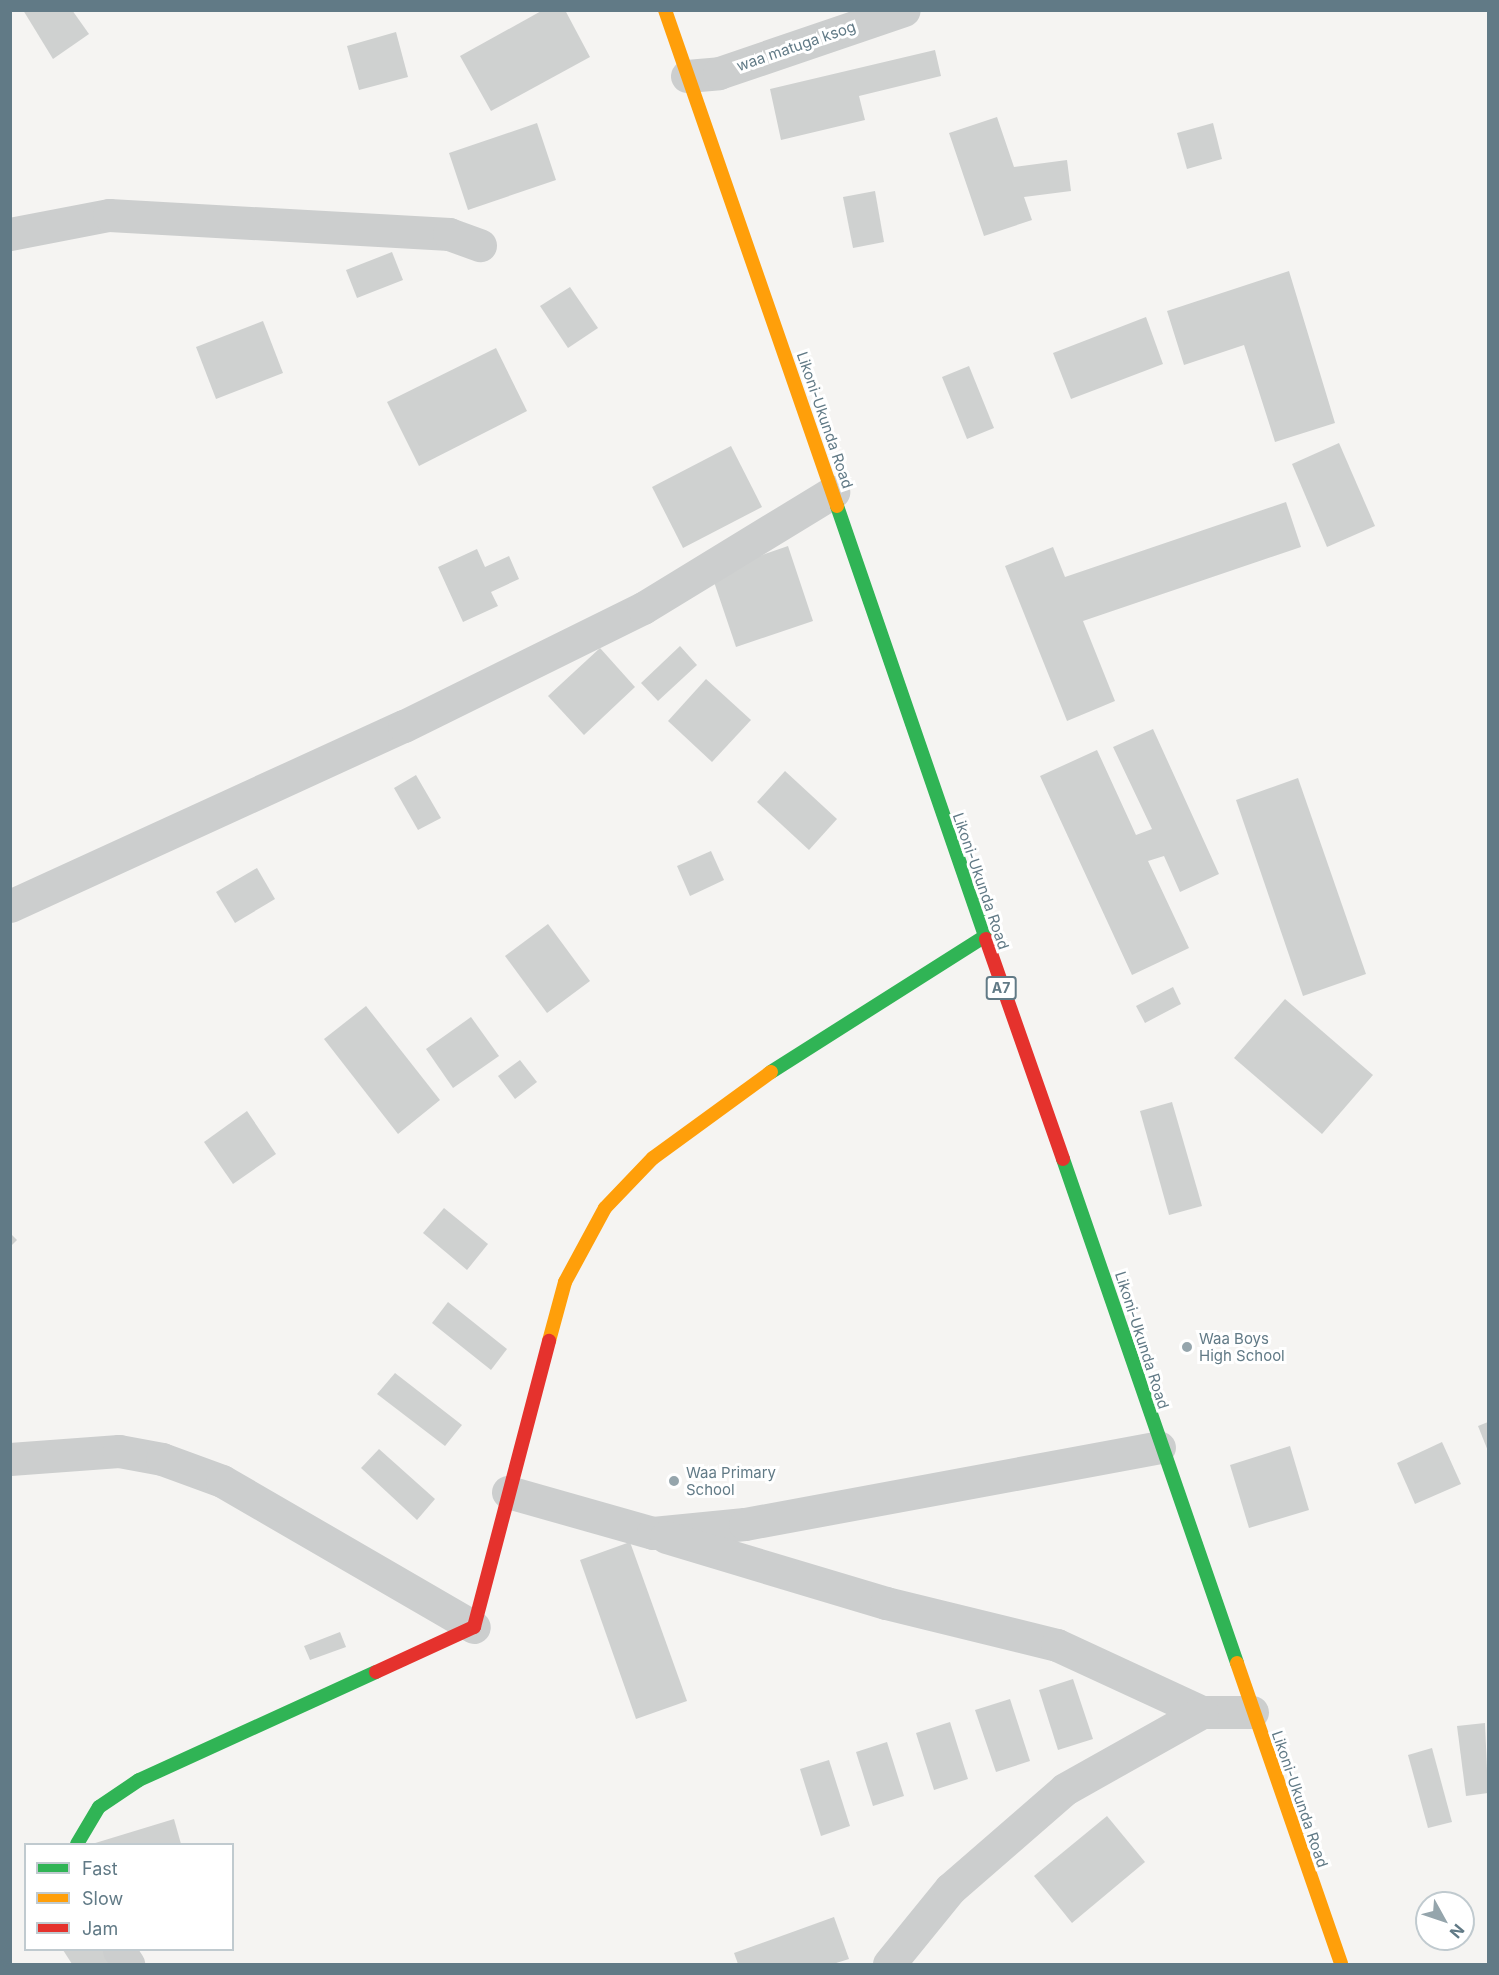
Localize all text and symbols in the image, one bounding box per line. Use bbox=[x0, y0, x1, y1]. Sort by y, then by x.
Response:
street label: waa matuga ksog bbox=[734, 17, 858, 75]
street label: Likoni-Ukunda Road bbox=[793, 349, 857, 491]
street label: Likoni-Ukunda Road bbox=[949, 810, 1013, 952]
road number: A7 bbox=[984, 977, 1018, 999]
street label: Likoni-Ukunda Road bbox=[1111, 1269, 1173, 1411]
place label: Waa Boys High School bbox=[1199, 1329, 1285, 1364]
marker: Waa Boys High School bbox=[1180, 1340, 1194, 1354]
place label: Waa Primary School bbox=[686, 1463, 776, 1498]
marker: Waa Primary School bbox=[667, 1474, 681, 1488]
street label: Likoni-Ukunda Road bbox=[1268, 1728, 1332, 1870]
legend bbox=[24, 1843, 234, 1951]
text: Fast bbox=[82, 1858, 118, 1879]
text: Slow bbox=[82, 1888, 123, 1909]
north arrow bbox=[1415, 1891, 1475, 1951]
text: Jam bbox=[82, 1918, 118, 1939]
text: N bbox=[1446, 1920, 1469, 1942]

